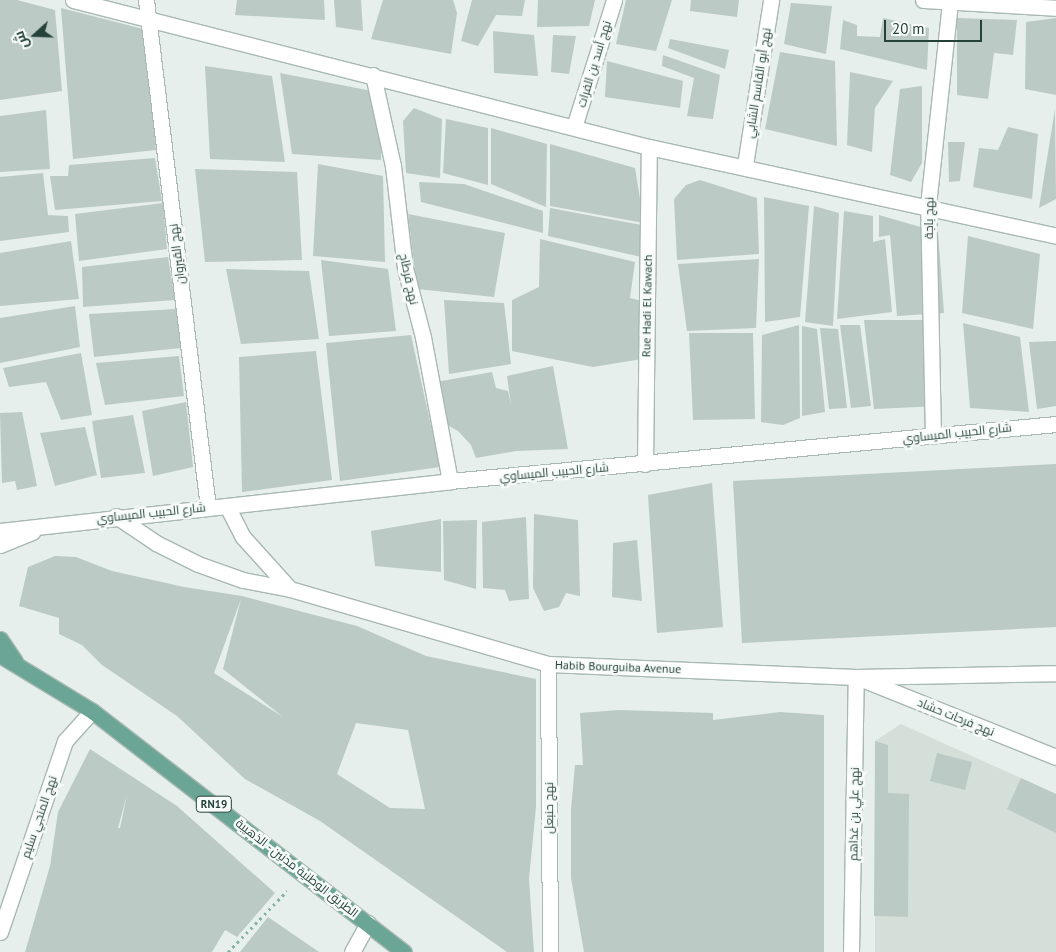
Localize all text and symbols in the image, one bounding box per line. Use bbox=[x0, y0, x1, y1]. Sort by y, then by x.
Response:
north arrow bbox=[10, 10, 60, 60]
scale bar bbox=[886, 10, 984, 42]
street label: نهج أسد بن الفرات bbox=[574, 19, 614, 109]
text: 20 m bbox=[892, 19, 925, 38]
street label: نهج أبو القاسم الشابي bbox=[742, 27, 774, 139]
text: ش bbox=[9, 29, 32, 52]
street label: نهج باجة bbox=[921, 197, 937, 239]
street label: نهج القيروان bbox=[166, 223, 188, 285]
street label: نهج قرطاج bbox=[397, 252, 421, 306]
street label: Rue Hadi El Kawach bbox=[639, 255, 655, 357]
street label: شارع الحبيب الميساوي bbox=[902, 420, 1012, 446]
street label: شارع الحبيب الميساوي bbox=[499, 460, 609, 484]
street label: شارع الحبيب الميساوي bbox=[96, 500, 206, 526]
street label: Habib Bourguiba Avenue bbox=[554, 658, 682, 676]
street label: نهج فرحات حشاد bbox=[915, 695, 997, 739]
street label: نهج علي بن غذاهم bbox=[846, 767, 862, 861]
street label: نهج المنجي سليم bbox=[18, 774, 60, 860]
street label: نهج حنبعل bbox=[542, 782, 556, 834]
road number: RN19 bbox=[195, 796, 233, 812]
street label: الطريق الوطنية مدنين - الذهيبة bbox=[232, 815, 362, 921]

